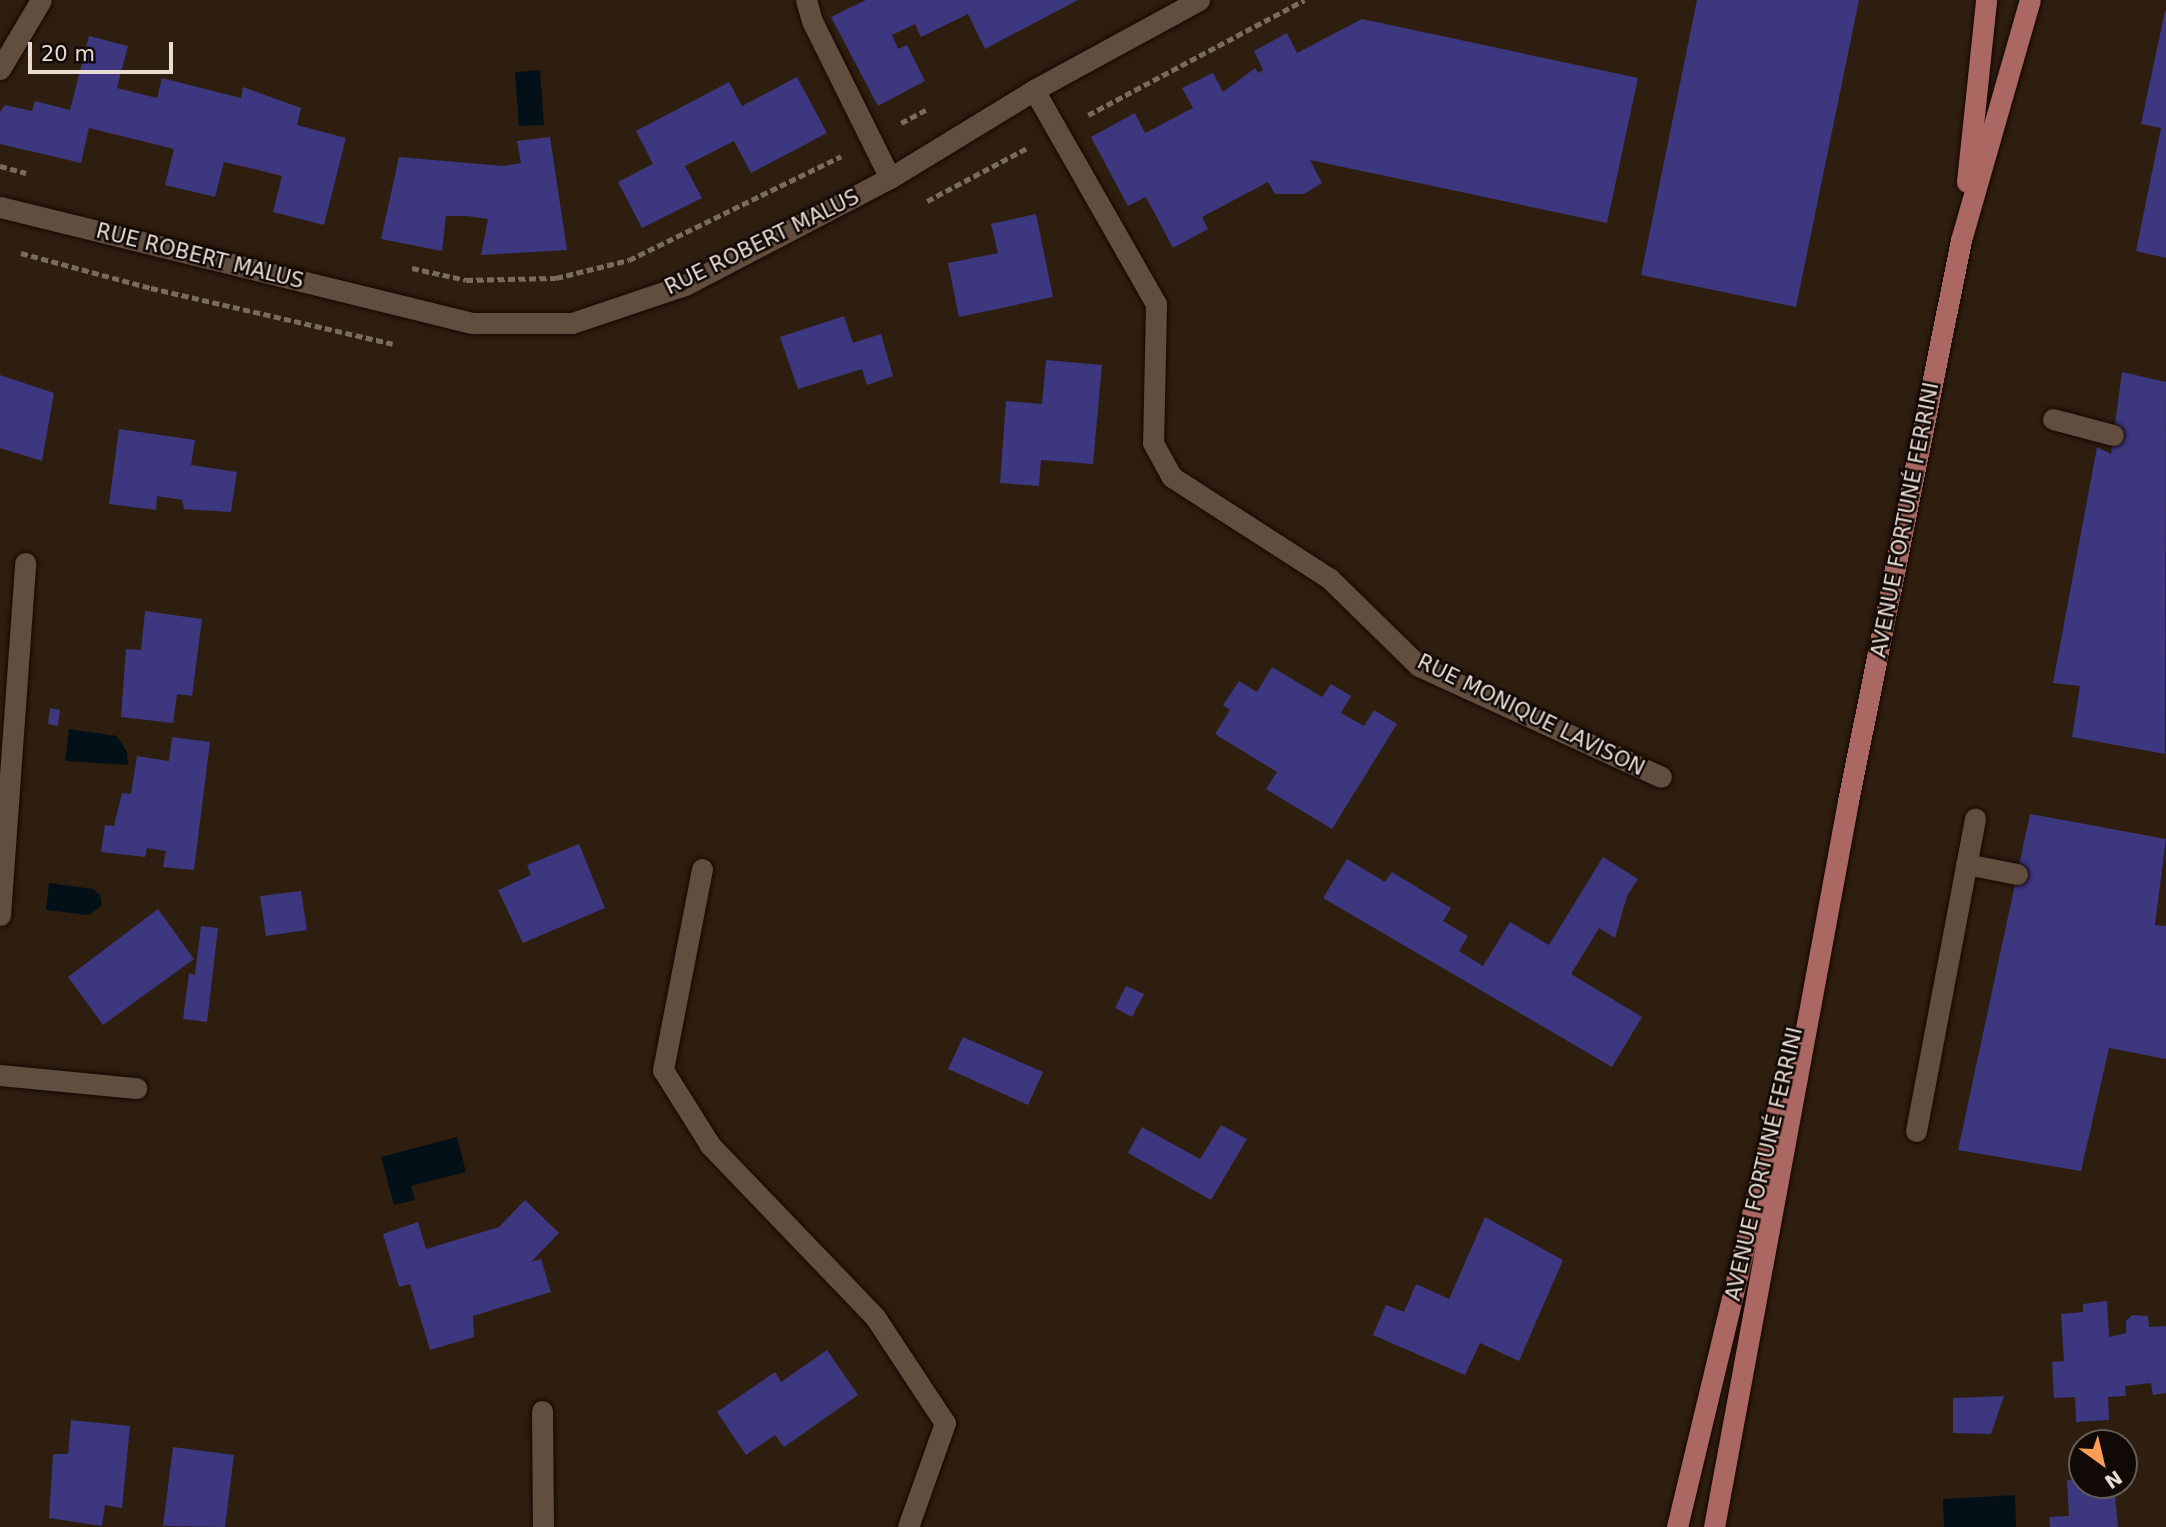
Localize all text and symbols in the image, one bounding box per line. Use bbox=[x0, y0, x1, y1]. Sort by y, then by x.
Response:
scale bar bbox=[32, 28, 177, 72]
text: 20 m bbox=[41, 42, 95, 66]
street label: RUE ROBERT MALUS bbox=[661, 184, 863, 300]
street label: RUE ROBERT MALUS bbox=[94, 218, 306, 294]
street label: AVENUE FORTUNÉ FERRINI bbox=[1866, 380, 1944, 660]
street label: RUE MONIQUE LAVISON bbox=[1413, 649, 1649, 781]
street label: AVENUE FORTUNÉ FERRINI bbox=[1720, 1025, 1808, 1303]
north arrow bbox=[2068, 1429, 2138, 1499]
text: N bbox=[2101, 1466, 2126, 1493]

